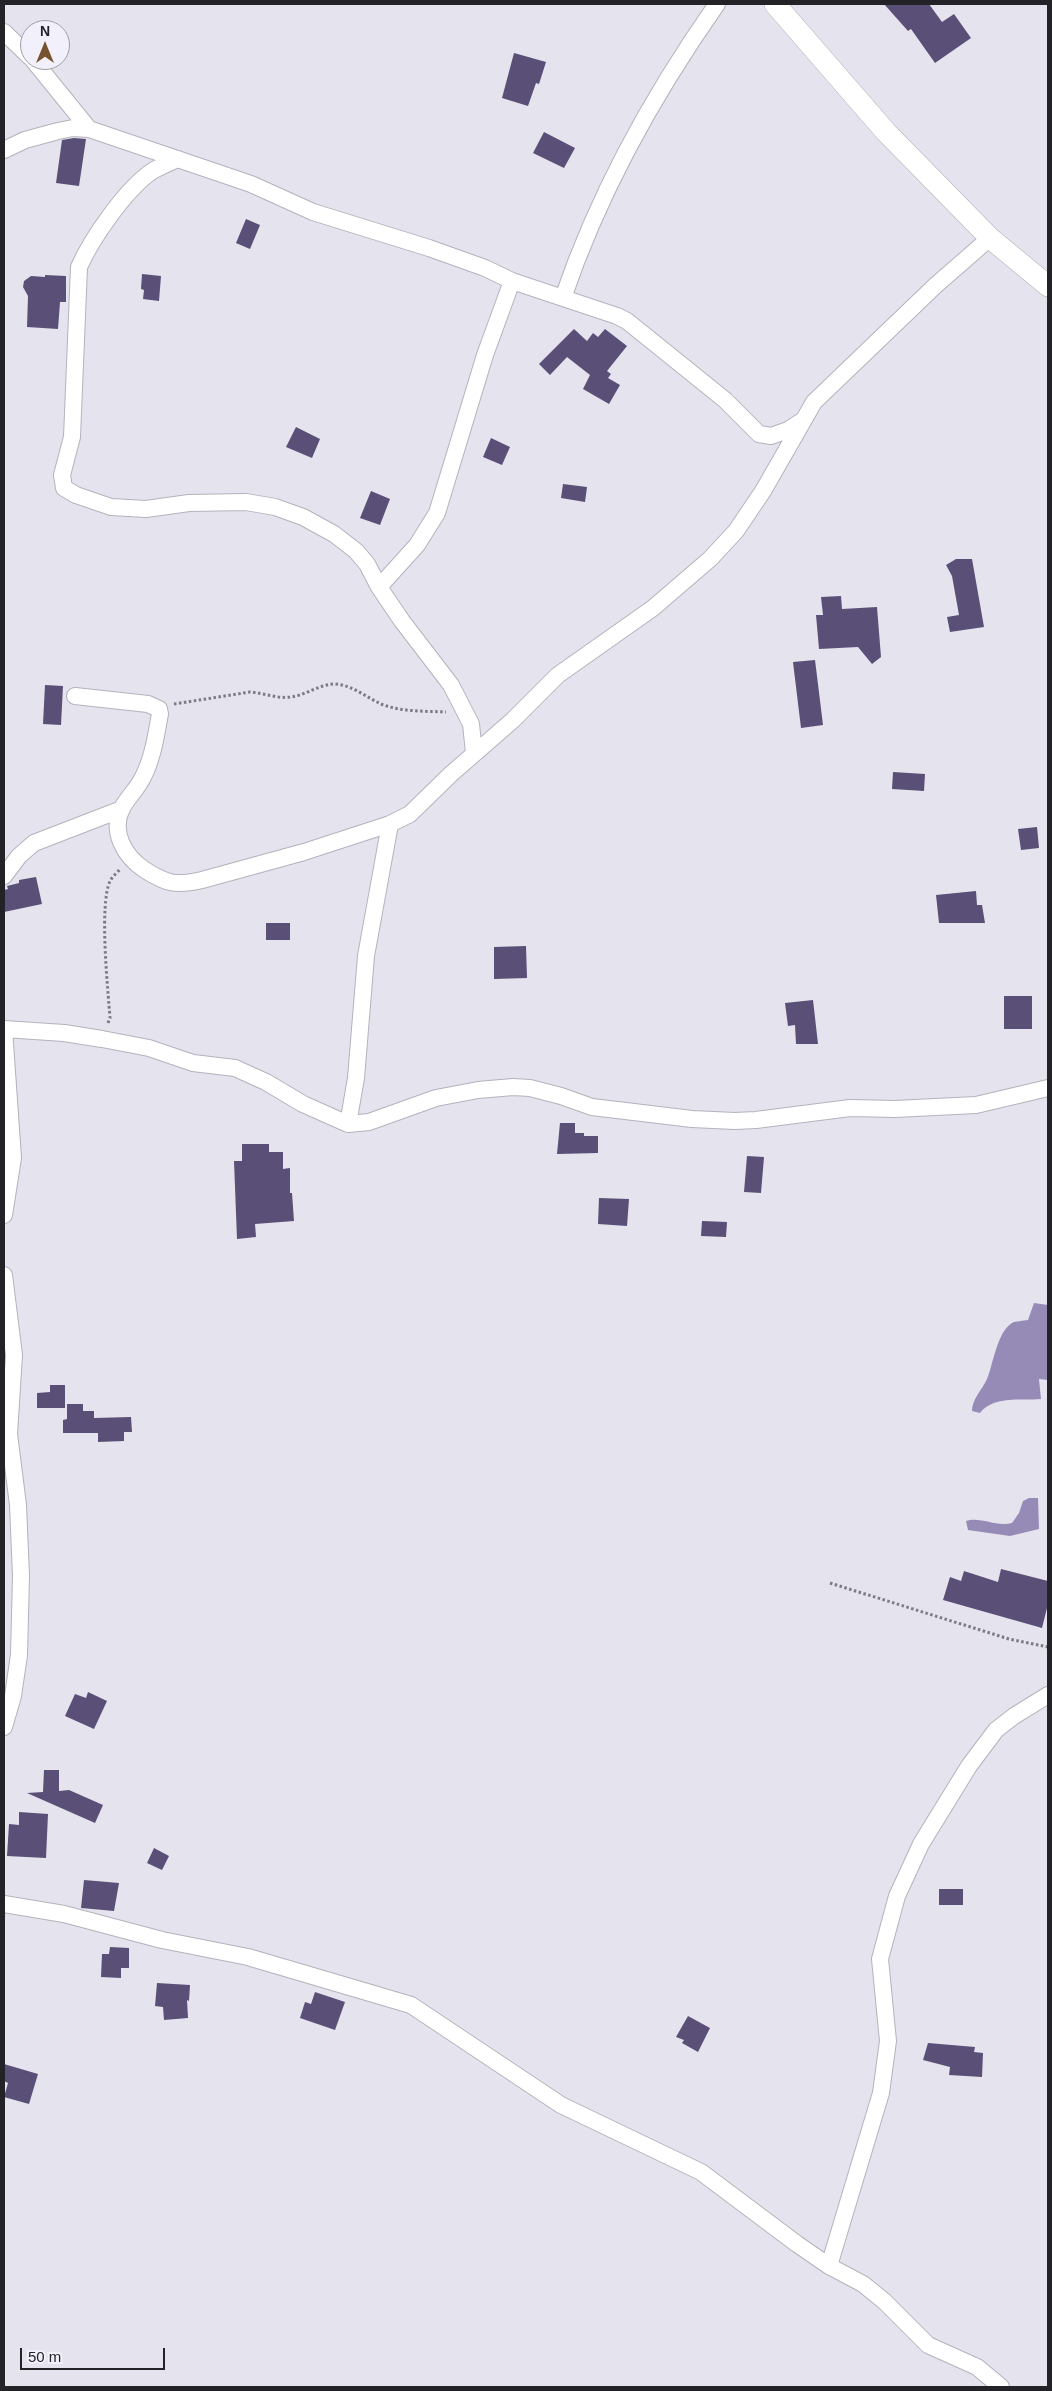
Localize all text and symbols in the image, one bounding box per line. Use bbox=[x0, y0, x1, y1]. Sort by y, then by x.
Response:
north arrow bbox=[20, 20, 70, 70]
text: N bbox=[40, 23, 50, 39]
scale bar bbox=[22, 2338, 168, 2370]
text: 50 m bbox=[28, 2348, 61, 2365]

